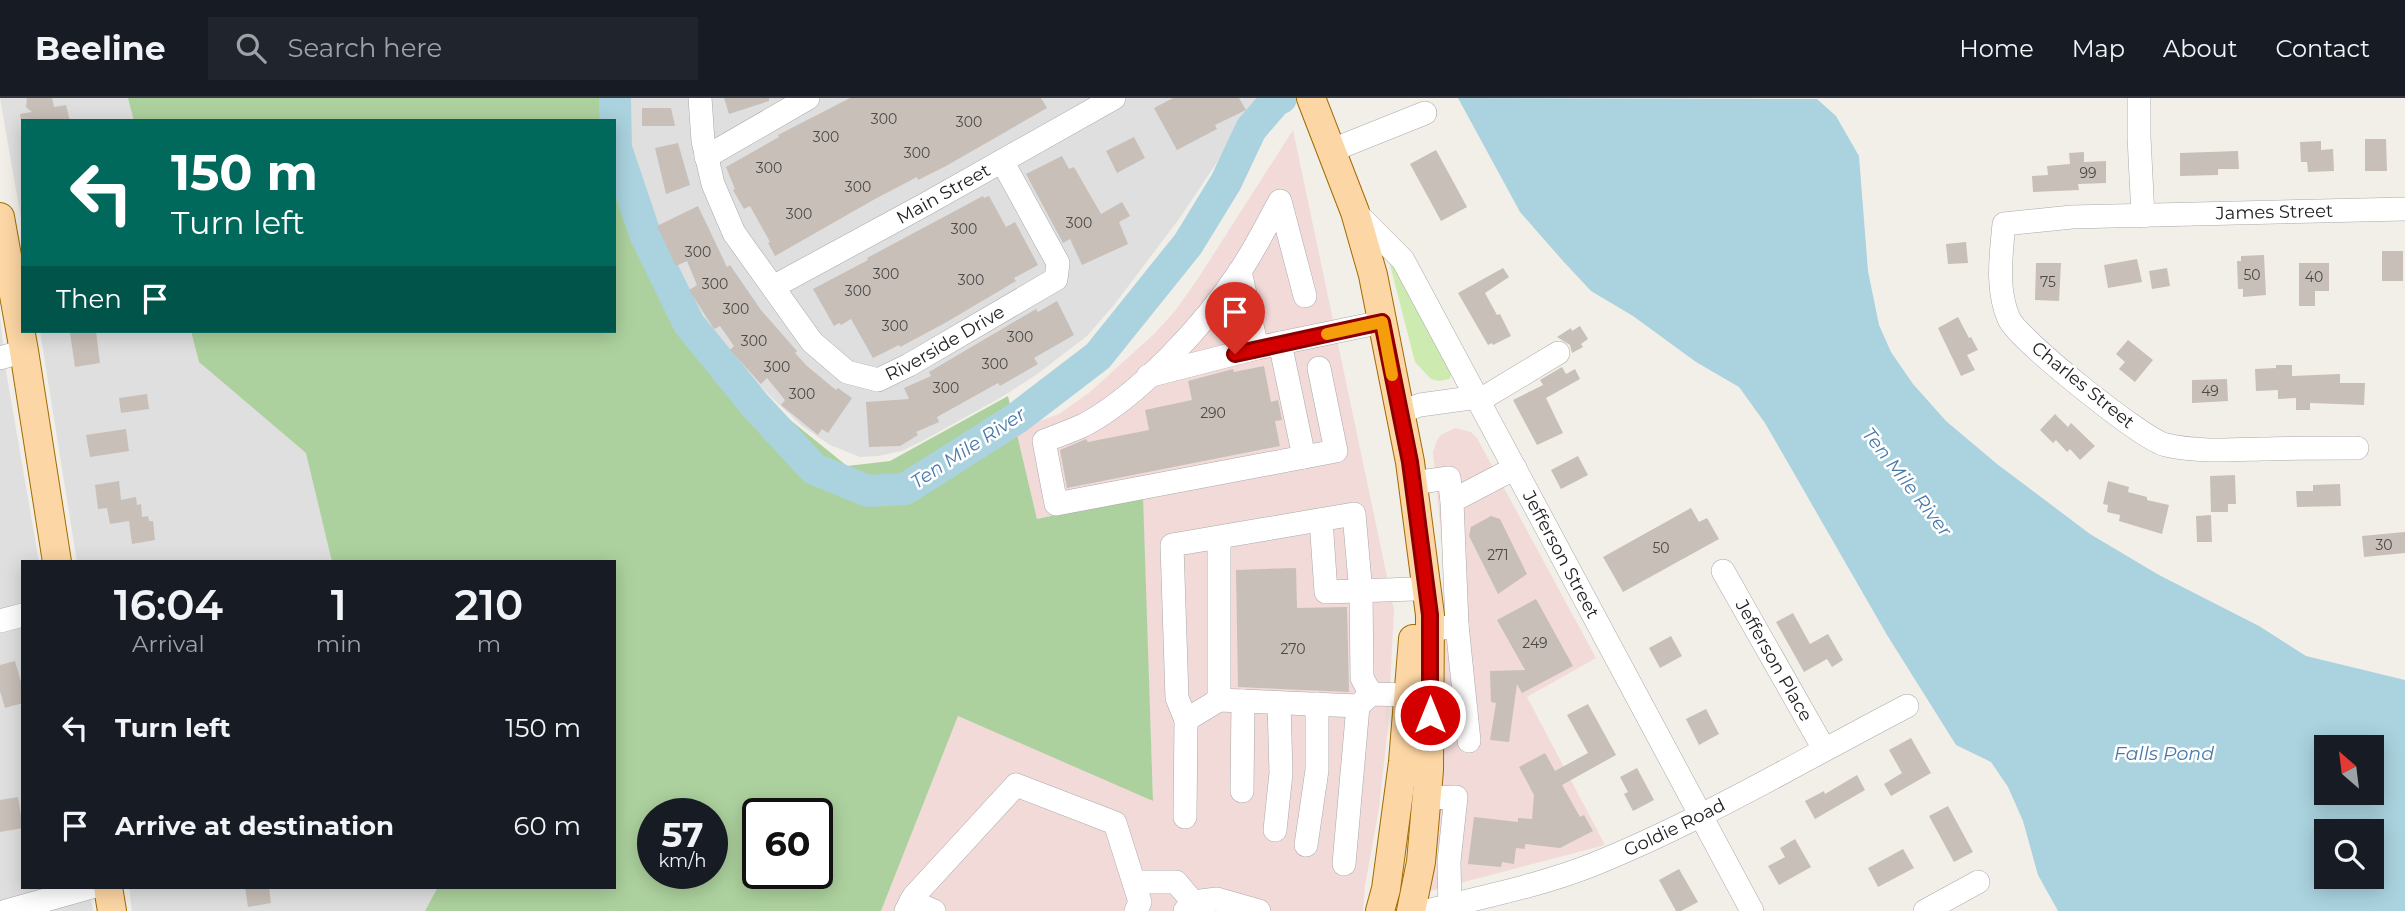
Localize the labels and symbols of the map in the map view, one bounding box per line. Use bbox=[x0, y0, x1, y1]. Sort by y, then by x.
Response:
house number: 300 bbox=[871, 110, 897, 128]
house number: 300 bbox=[956, 113, 982, 131]
house number: 300 bbox=[813, 128, 839, 146]
house number: 300 bbox=[904, 144, 930, 162]
house number: 300 bbox=[756, 159, 782, 177]
street label: Main Street bbox=[893, 159, 994, 229]
house number: 99 bbox=[2079, 164, 2097, 182]
house number: 300 bbox=[845, 178, 871, 196]
street label: James Street bbox=[2214, 200, 2334, 225]
house number: 300 bbox=[786, 205, 812, 223]
house number: 300 bbox=[1066, 214, 1092, 232]
house number: 300 bbox=[951, 220, 977, 238]
house number: 300 bbox=[685, 243, 711, 261]
house number: 300 bbox=[873, 265, 899, 283]
house number: 50 bbox=[2243, 266, 2261, 284]
house number: 40 bbox=[2305, 268, 2323, 286]
house number: 300 bbox=[958, 271, 984, 289]
house number: 75 bbox=[2040, 273, 2056, 291]
house number: 300 bbox=[702, 275, 728, 293]
house number: 300 bbox=[845, 282, 871, 300]
pin bbox=[1205, 282, 1265, 354]
house number: 300 bbox=[723, 300, 749, 318]
street label: Riverside Drive bbox=[882, 300, 1009, 386]
house number: 300 bbox=[882, 317, 908, 335]
house number: 300 bbox=[1007, 328, 1033, 346]
house number: 300 bbox=[741, 332, 767, 350]
street label: Charles Street bbox=[2027, 337, 2139, 433]
house number: 300 bbox=[982, 355, 1008, 373]
house number: 300 bbox=[764, 358, 790, 376]
house number: 300 bbox=[933, 379, 959, 397]
house number: 49 bbox=[2201, 382, 2219, 400]
house number: 300 bbox=[789, 385, 815, 403]
water label: Ten Mile River bbox=[906, 402, 1030, 494]
house number: 290 bbox=[1200, 404, 1226, 422]
water label: Ten Mile River bbox=[1857, 423, 1957, 541]
street label: Jefferson Street bbox=[1517, 486, 1604, 622]
house number: 30 bbox=[2375, 536, 2393, 554]
house number: 50 bbox=[1652, 539, 1670, 557]
house number: 271 bbox=[1487, 546, 1509, 564]
street label: Jefferson Place bbox=[1730, 595, 1817, 725]
house number: 249 bbox=[1522, 634, 1548, 652]
house number: 270 bbox=[1280, 640, 1306, 658]
position arrow bbox=[1393, 678, 1467, 752]
north arrow bbox=[2314, 735, 2384, 805]
water label: Falls Pond bbox=[2114, 742, 2214, 765]
street label: Goldie Road bbox=[1620, 794, 1729, 861]
speed limit sign: 60 bbox=[742, 798, 833, 889]

